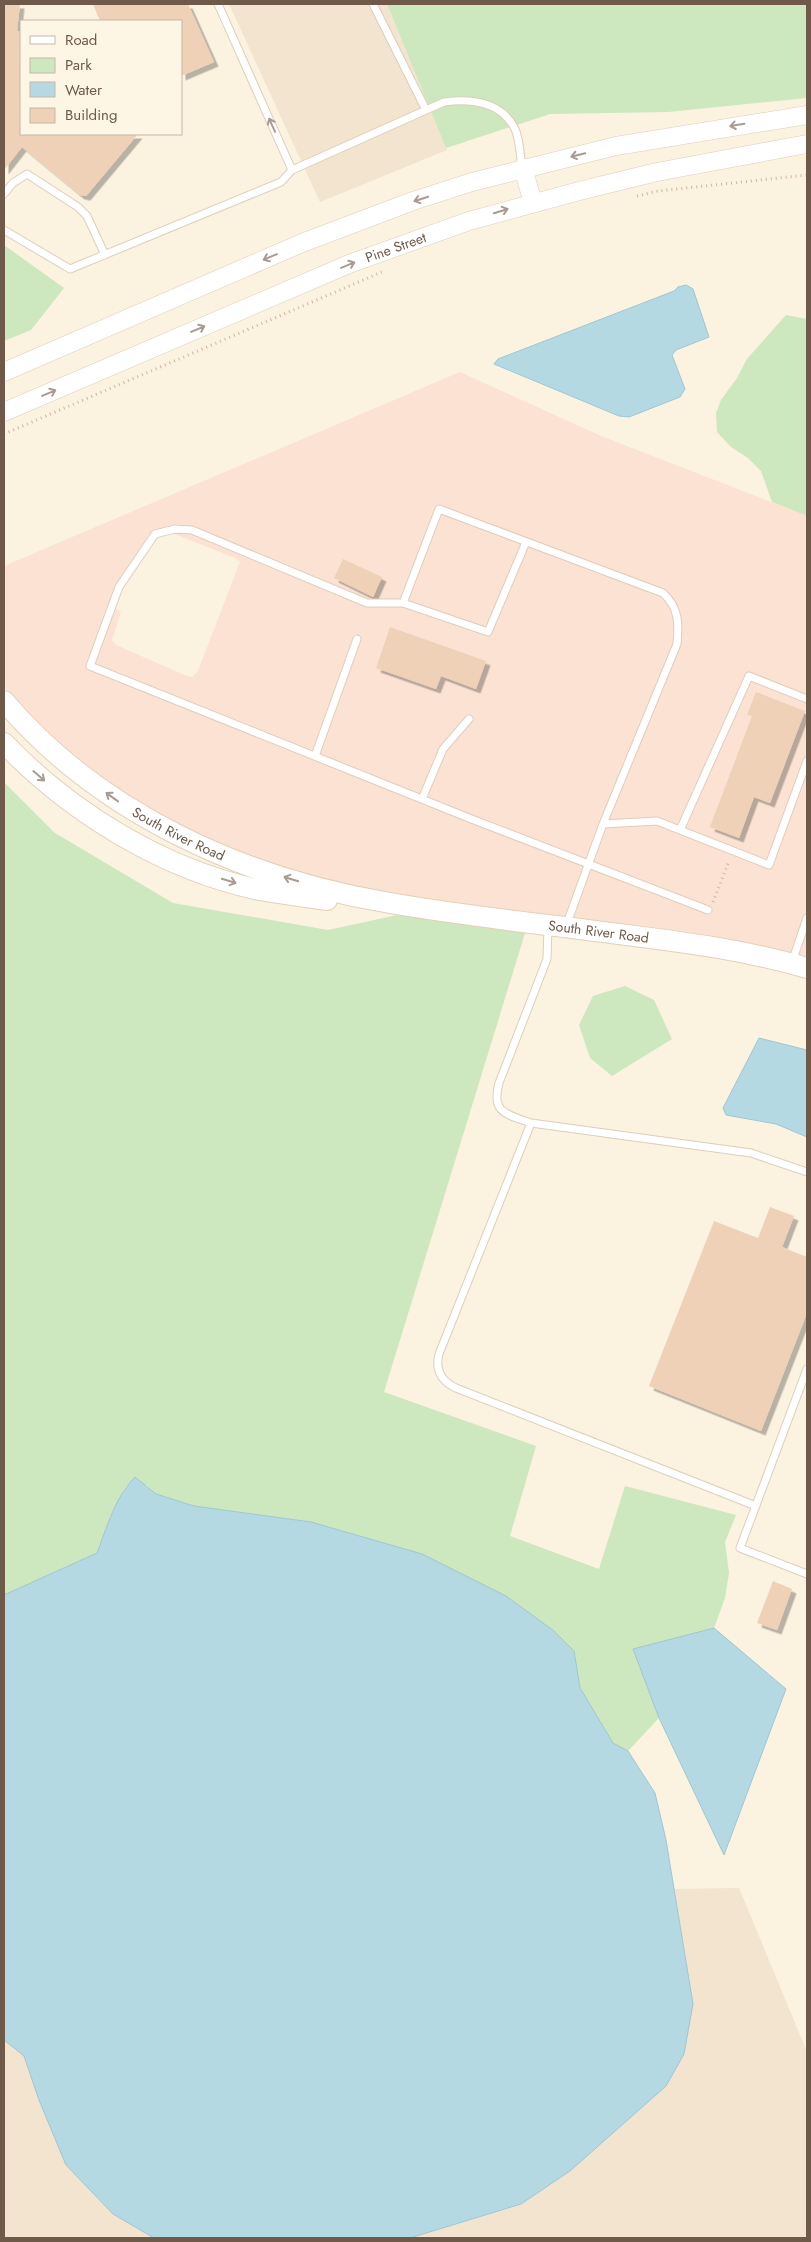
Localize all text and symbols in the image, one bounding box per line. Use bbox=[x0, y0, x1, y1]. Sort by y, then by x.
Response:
legend bbox=[20, 20, 182, 135]
text: Road bbox=[65, 29, 97, 51]
text: Park bbox=[65, 54, 92, 76]
text: Water bbox=[65, 79, 103, 101]
text: Building bbox=[65, 104, 117, 126]
one-way arrow bbox=[267, 118, 277, 133]
one-way arrow bbox=[730, 121, 746, 131]
one-way arrow bbox=[570, 151, 586, 160]
one-way arrow bbox=[414, 194, 430, 204]
one-way arrow bbox=[492, 206, 508, 216]
street label: Pine Street bbox=[362, 227, 430, 267]
one-way arrow bbox=[263, 253, 278, 262]
one-way arrow bbox=[340, 260, 355, 269]
one-way arrow bbox=[190, 324, 205, 334]
one-way arrow bbox=[41, 388, 56, 397]
one-way arrow bbox=[33, 771, 46, 782]
one-way arrow bbox=[105, 792, 119, 802]
street label: South River Road bbox=[128, 802, 228, 865]
one-way arrow bbox=[284, 873, 300, 883]
one-way arrow bbox=[221, 876, 237, 886]
street label: South River Road bbox=[547, 915, 650, 948]

